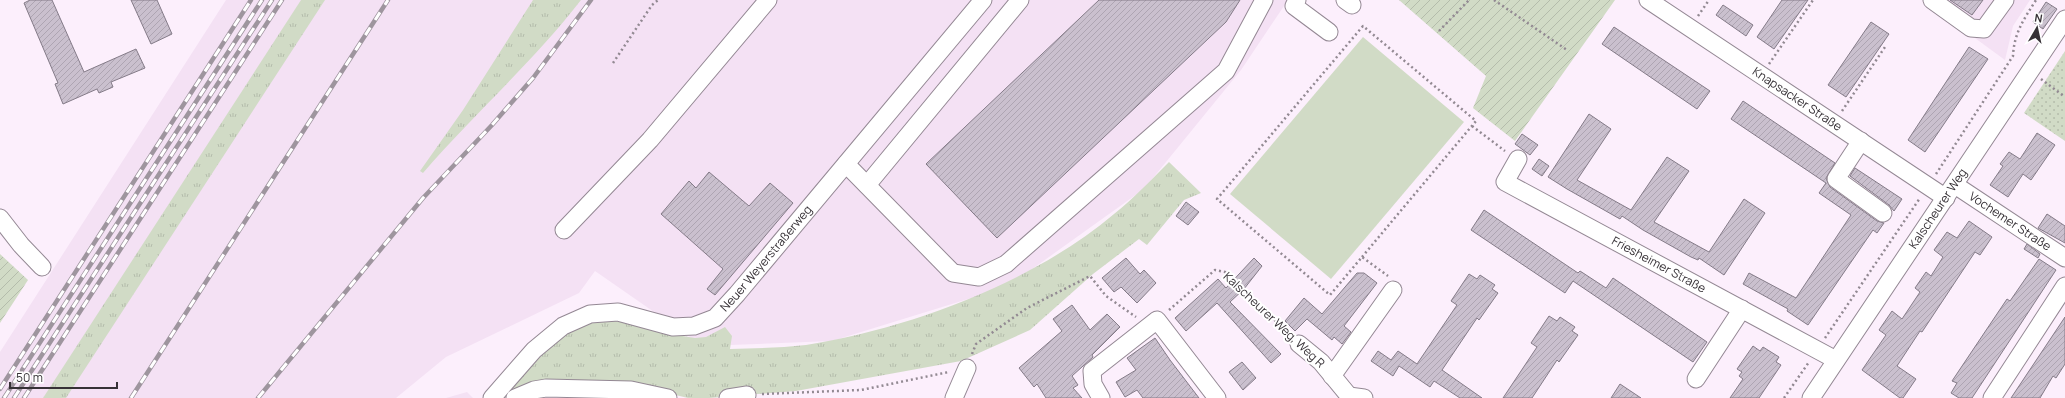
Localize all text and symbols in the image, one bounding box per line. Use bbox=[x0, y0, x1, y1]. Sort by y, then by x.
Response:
north arrow bbox=[2017, 8, 2057, 48]
text: N bbox=[2034, 10, 2044, 26]
street label: Knapsacker Straße bbox=[1749, 63, 1846, 135]
street label: Kalscheurer Weg bbox=[1904, 165, 1971, 252]
street label: Vochemer Straße bbox=[1966, 188, 2055, 255]
street label: Neuer Weyerstraßerweg bbox=[716, 202, 816, 315]
street label: Friesheimer Straße bbox=[1609, 232, 1709, 296]
street label: Kalscheurer Weg, Weg R bbox=[1220, 268, 1329, 372]
scale bar bbox=[10, 364, 117, 390]
text: 50 m bbox=[16, 369, 43, 386]

